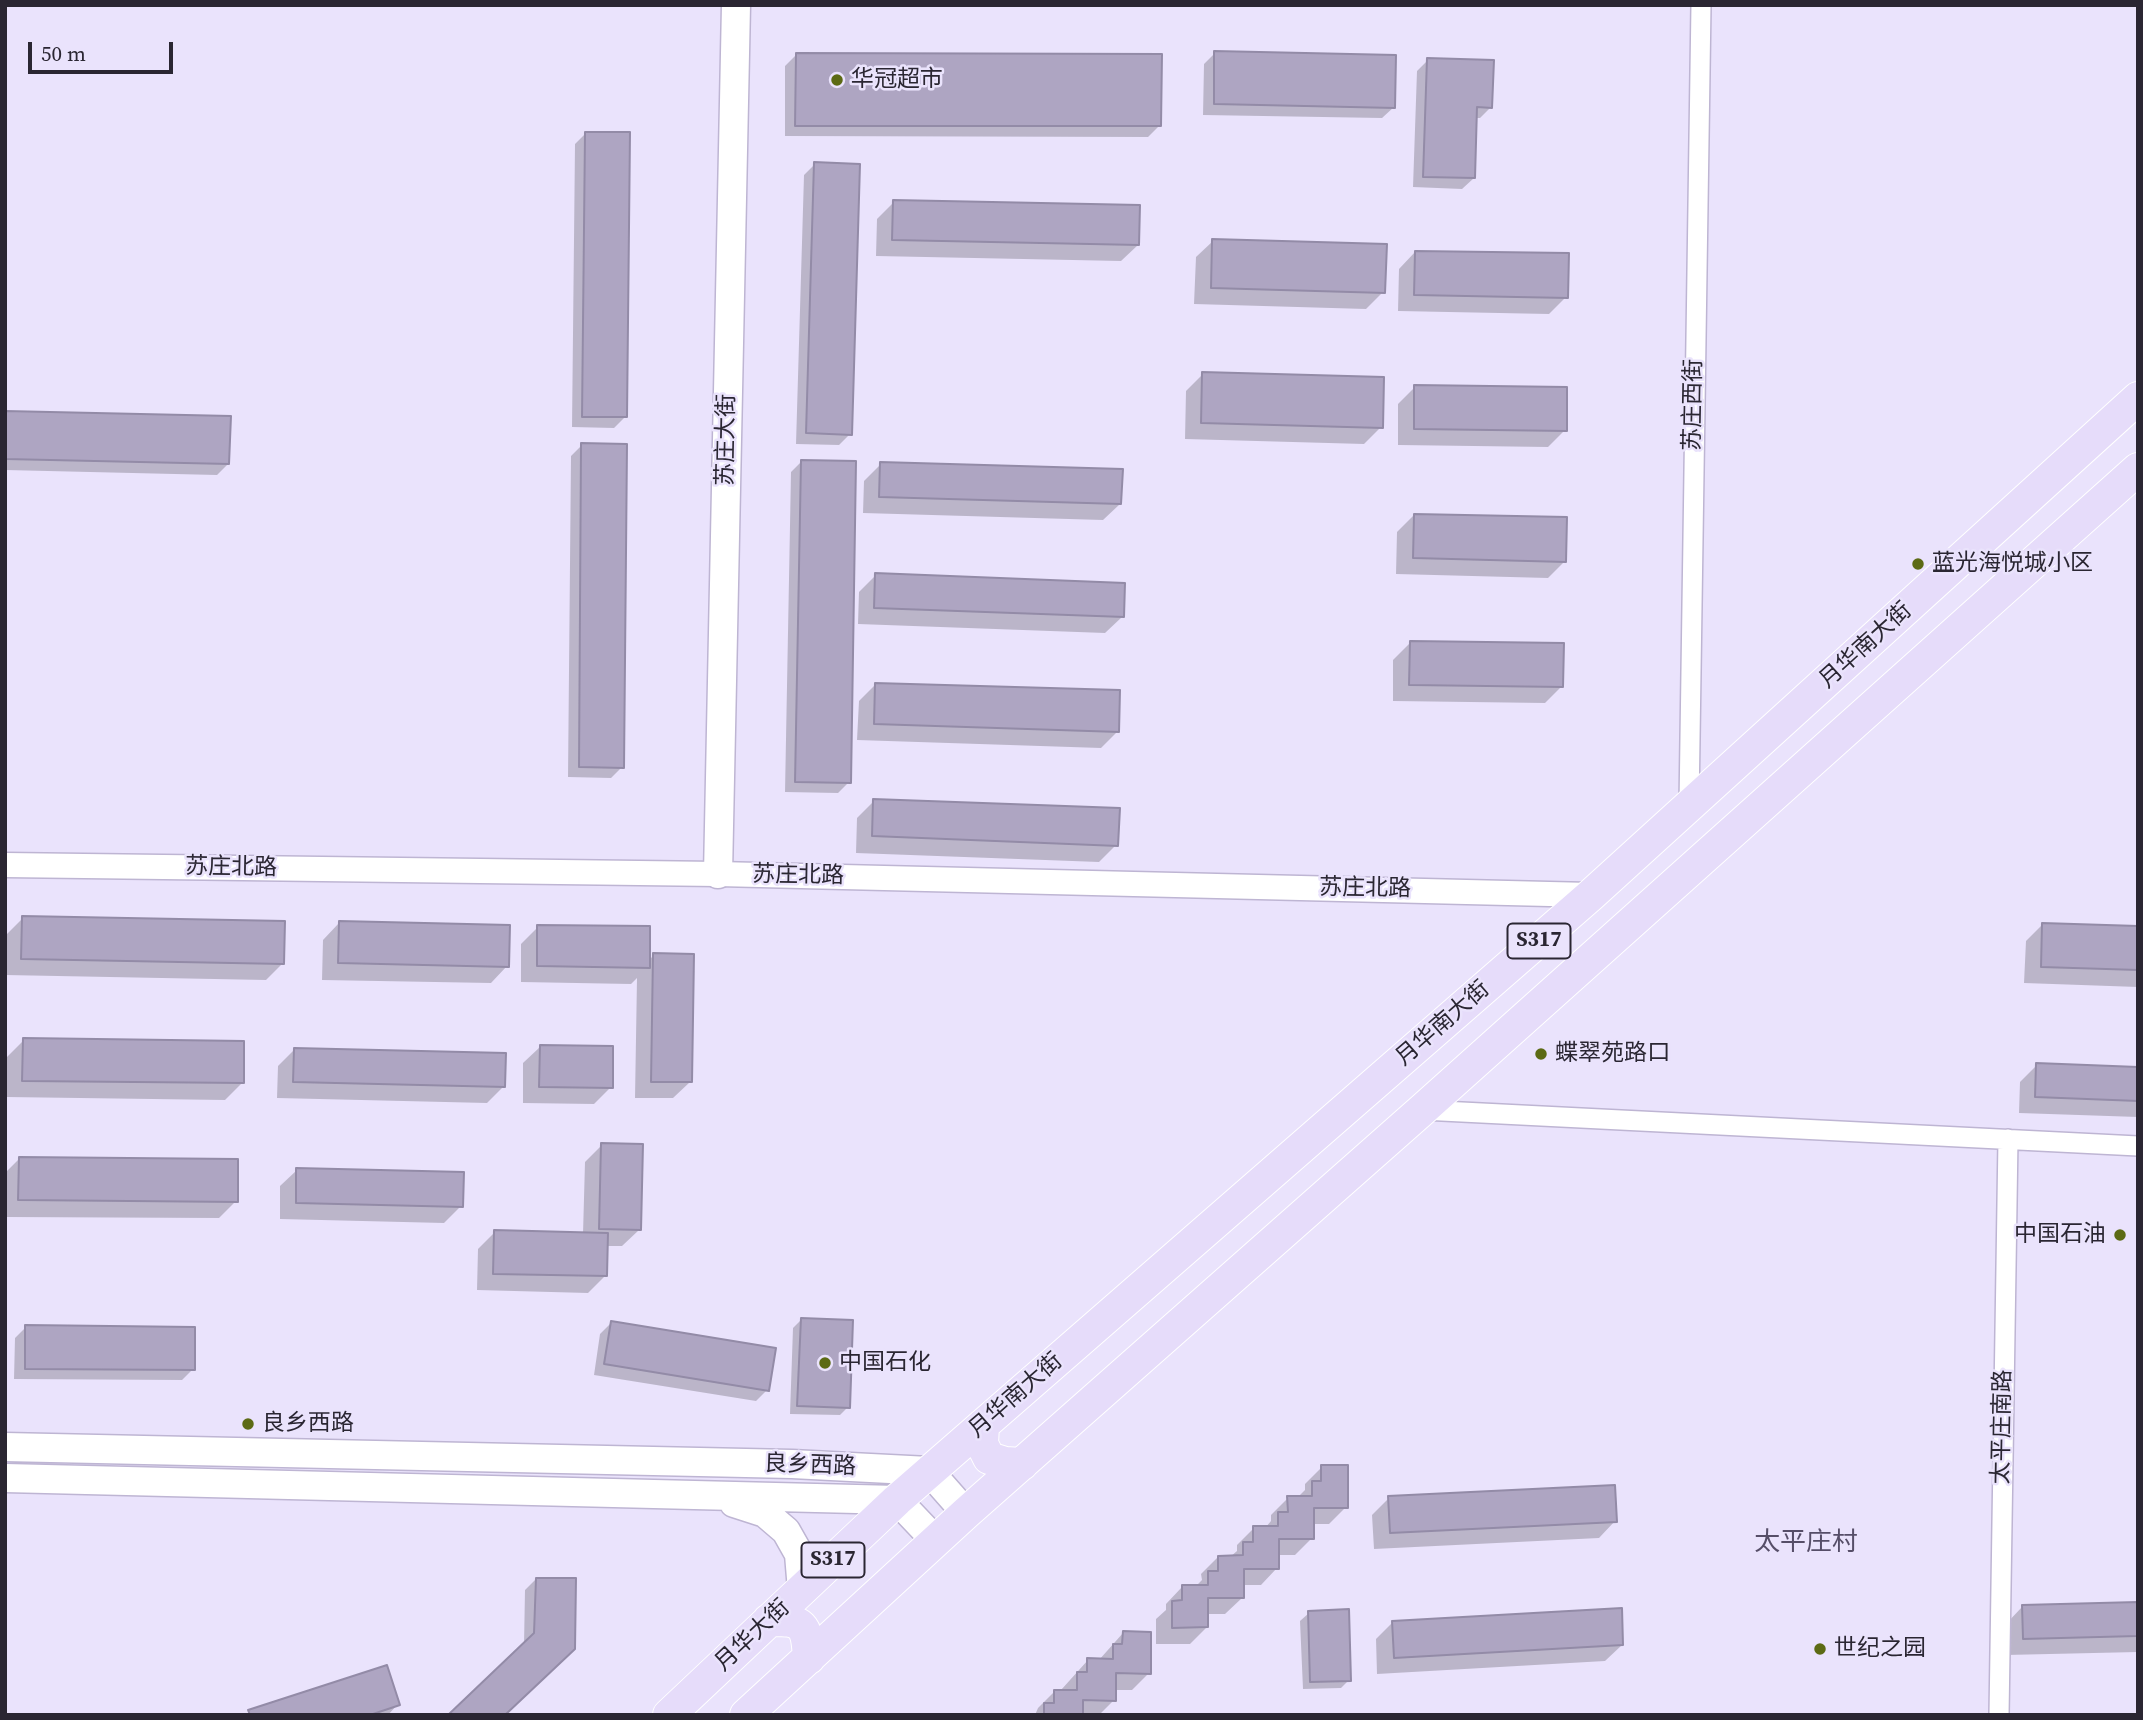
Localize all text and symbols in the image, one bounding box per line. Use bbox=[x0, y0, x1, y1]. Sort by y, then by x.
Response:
scale bar bbox=[32, 28, 177, 72]
text: 50 m bbox=[41, 39, 86, 68]
place label: 华冠超市 bbox=[851, 66, 943, 94]
marker: 华冠超市 bbox=[829, 72, 845, 88]
street label: 苏庄西街 bbox=[1679, 359, 1709, 451]
street label: 苏庄大街 bbox=[712, 394, 742, 486]
place label: 蓝光海悦城小区 bbox=[1932, 550, 2093, 578]
marker: 蓝光海悦城小区 bbox=[1910, 556, 1926, 572]
street label: 月华南大街 bbox=[1814, 597, 1918, 695]
street label: 苏庄北路 bbox=[185, 853, 277, 883]
street label: 苏庄北路 bbox=[752, 861, 844, 891]
street label: 苏庄北路 bbox=[1319, 874, 1411, 904]
road number: S317 bbox=[1508, 923, 1570, 958]
street label: 月华南大街 bbox=[1391, 976, 1495, 1072]
place label: 蝶翠苑路口 bbox=[1555, 1040, 1670, 1068]
marker: 蝶翠苑路口 bbox=[1533, 1046, 1549, 1062]
place label: 中国石油 bbox=[2014, 1221, 2106, 1249]
marker: 中国石油 bbox=[2112, 1227, 2128, 1243]
street label: 月华南大街 bbox=[964, 1348, 1068, 1444]
place label: 中国石化 bbox=[839, 1349, 931, 1377]
marker: 中国石化 bbox=[817, 1355, 833, 1371]
street label: 太平庄南路 bbox=[1988, 1369, 2018, 1485]
place label: 良乡西路 bbox=[262, 1410, 354, 1438]
marker: 良乡西路 bbox=[240, 1416, 256, 1432]
street label: 良乡西路 bbox=[764, 1451, 856, 1481]
district label: 太平庄村 bbox=[1754, 1527, 1858, 1559]
road number: S317 bbox=[802, 1542, 864, 1578]
street label: 月华大街 bbox=[710, 1595, 796, 1677]
place label: 世纪之园 bbox=[1834, 1635, 1926, 1663]
marker: 世纪之园 bbox=[1812, 1641, 1828, 1657]

